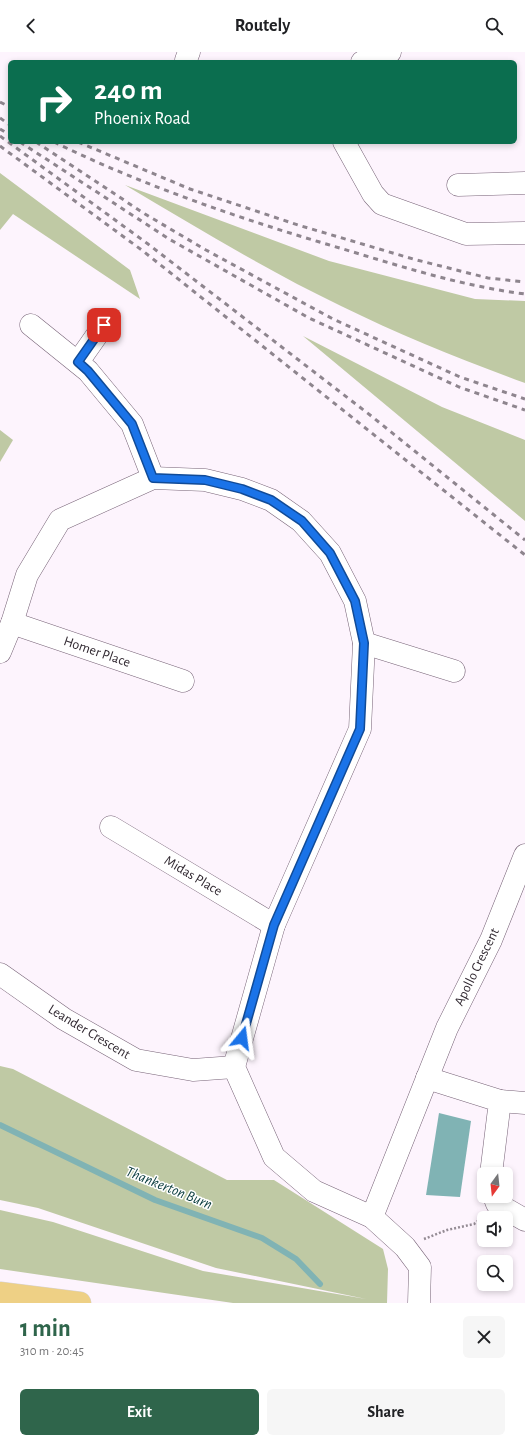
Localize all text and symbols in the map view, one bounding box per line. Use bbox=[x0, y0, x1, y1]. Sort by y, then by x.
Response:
icon: back bbox=[20, 15, 42, 37]
icon: search bbox=[483, 15, 505, 37]
text: Routely bbox=[235, 17, 290, 35]
icon: right bbox=[28, 76, 80, 128]
text: 240 m bbox=[94, 77, 163, 105]
text: Phoenix Road bbox=[94, 110, 190, 128]
pin bbox=[87, 308, 121, 342]
icon: arrive bbox=[93, 314, 115, 336]
street label: Homer Place bbox=[62, 634, 132, 670]
street label: Midas Place bbox=[162, 853, 224, 899]
street label: Apollo Crescent bbox=[452, 925, 502, 1008]
street label: Leander Crescent bbox=[46, 1002, 133, 1062]
position arrow bbox=[221, 1017, 263, 1059]
water label: Thankerton Burn bbox=[124, 1164, 214, 1212]
north arrow bbox=[477, 1167, 513, 1203]
map controls bbox=[477, 1167, 513, 1291]
button: sound bbox=[477, 1211, 513, 1247]
button: search bbox=[477, 1255, 513, 1291]
button: close bbox=[463, 1316, 505, 1358]
text: 1 min bbox=[20, 1317, 71, 1341]
text: 310 m · 20:45 bbox=[20, 1345, 84, 1358]
button: Exit bbox=[20, 1389, 259, 1435]
button: Share bbox=[267, 1389, 505, 1435]

